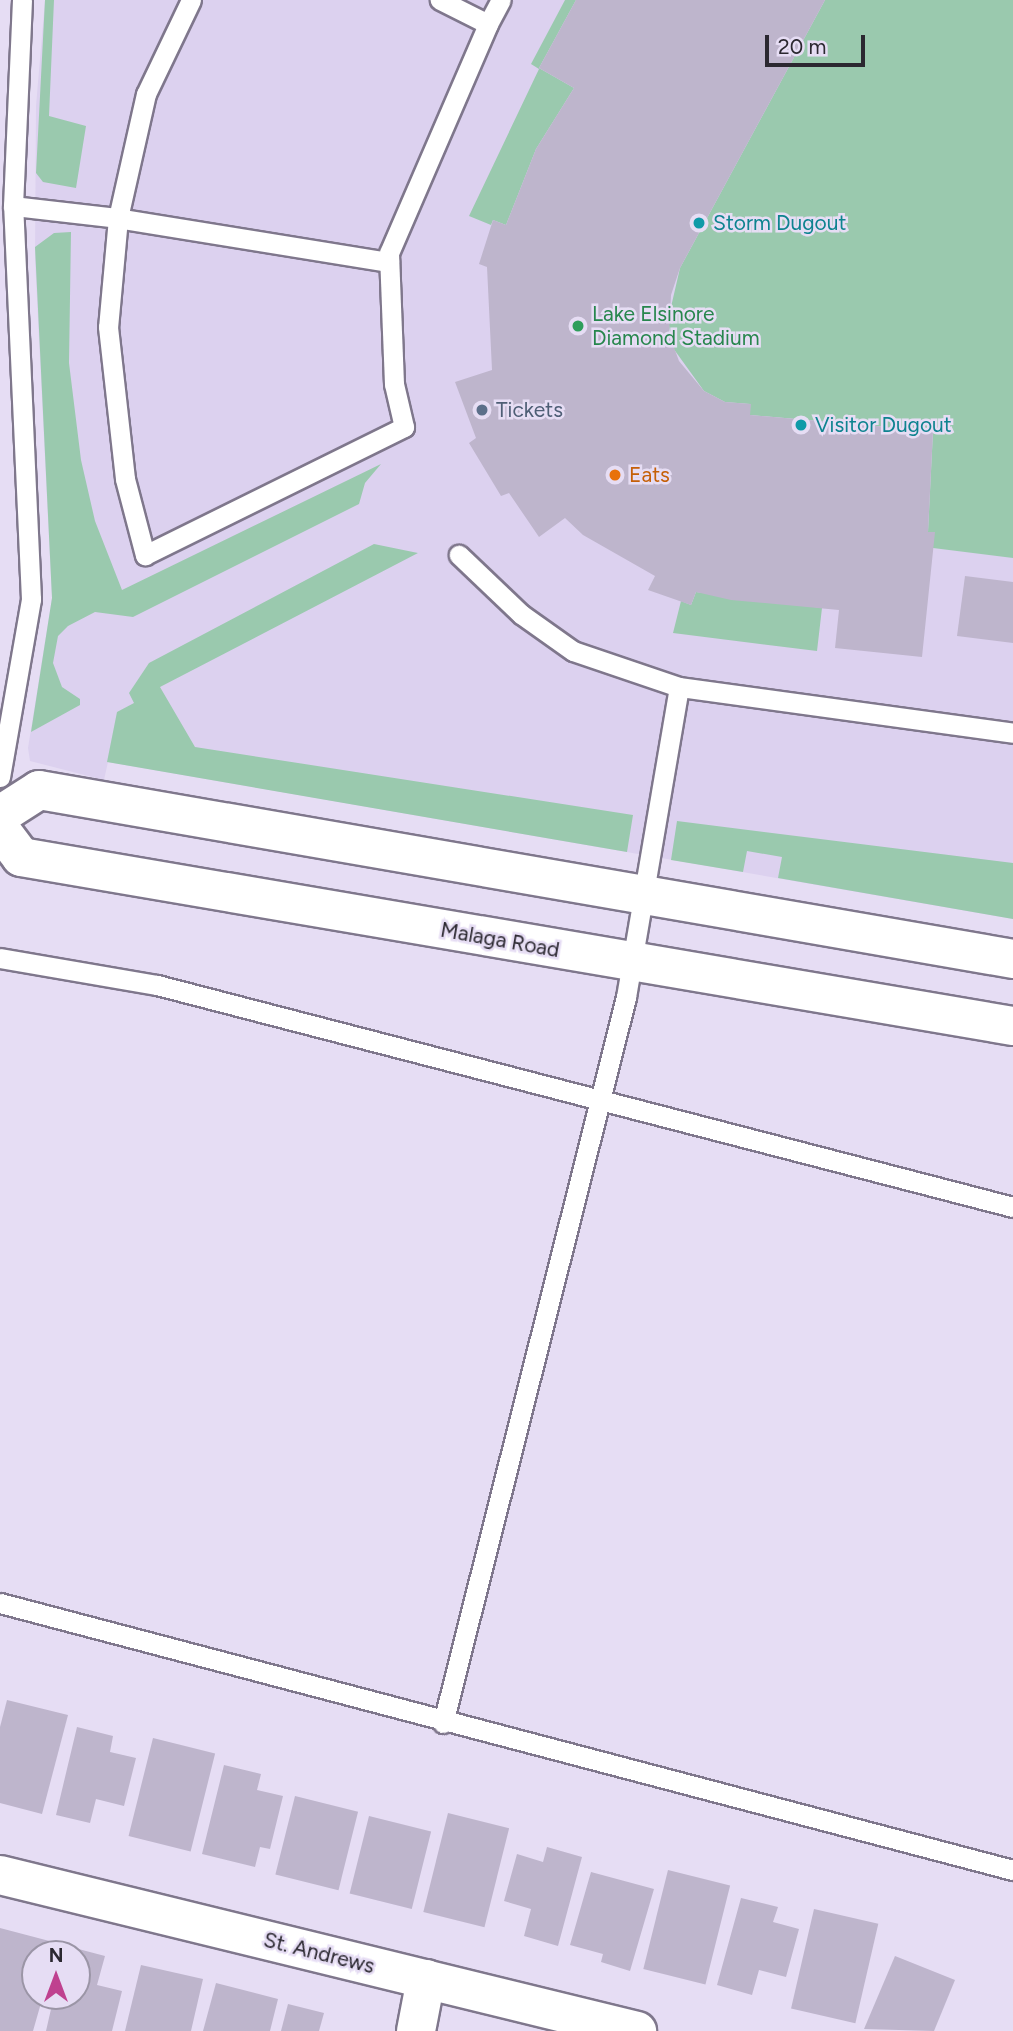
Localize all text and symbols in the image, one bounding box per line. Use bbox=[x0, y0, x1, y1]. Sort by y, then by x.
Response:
scale bar bbox=[768, 21, 868, 65]
text: 20 m bbox=[778, 34, 826, 59]
place label: Storm Dugout bbox=[713, 210, 846, 236]
marker: Storm Dugout bbox=[691, 215, 707, 231]
place label: Lake Elsinore Diamond Stadium bbox=[592, 301, 760, 351]
marker: Lake Elsinore Diamond Stadium bbox=[570, 318, 586, 334]
place label: Tickets bbox=[496, 397, 563, 423]
marker: Tickets bbox=[474, 402, 490, 418]
place label: Visitor Dugout bbox=[815, 412, 952, 438]
marker: Visitor Dugout bbox=[793, 417, 809, 433]
place label: Eats bbox=[629, 462, 670, 488]
marker: Eats bbox=[607, 467, 623, 483]
street label: Malaga Road bbox=[439, 917, 561, 963]
street label: St. Andrews bbox=[261, 1927, 377, 1979]
north arrow bbox=[21, 1940, 91, 2010]
text: N bbox=[49, 1944, 63, 1967]

